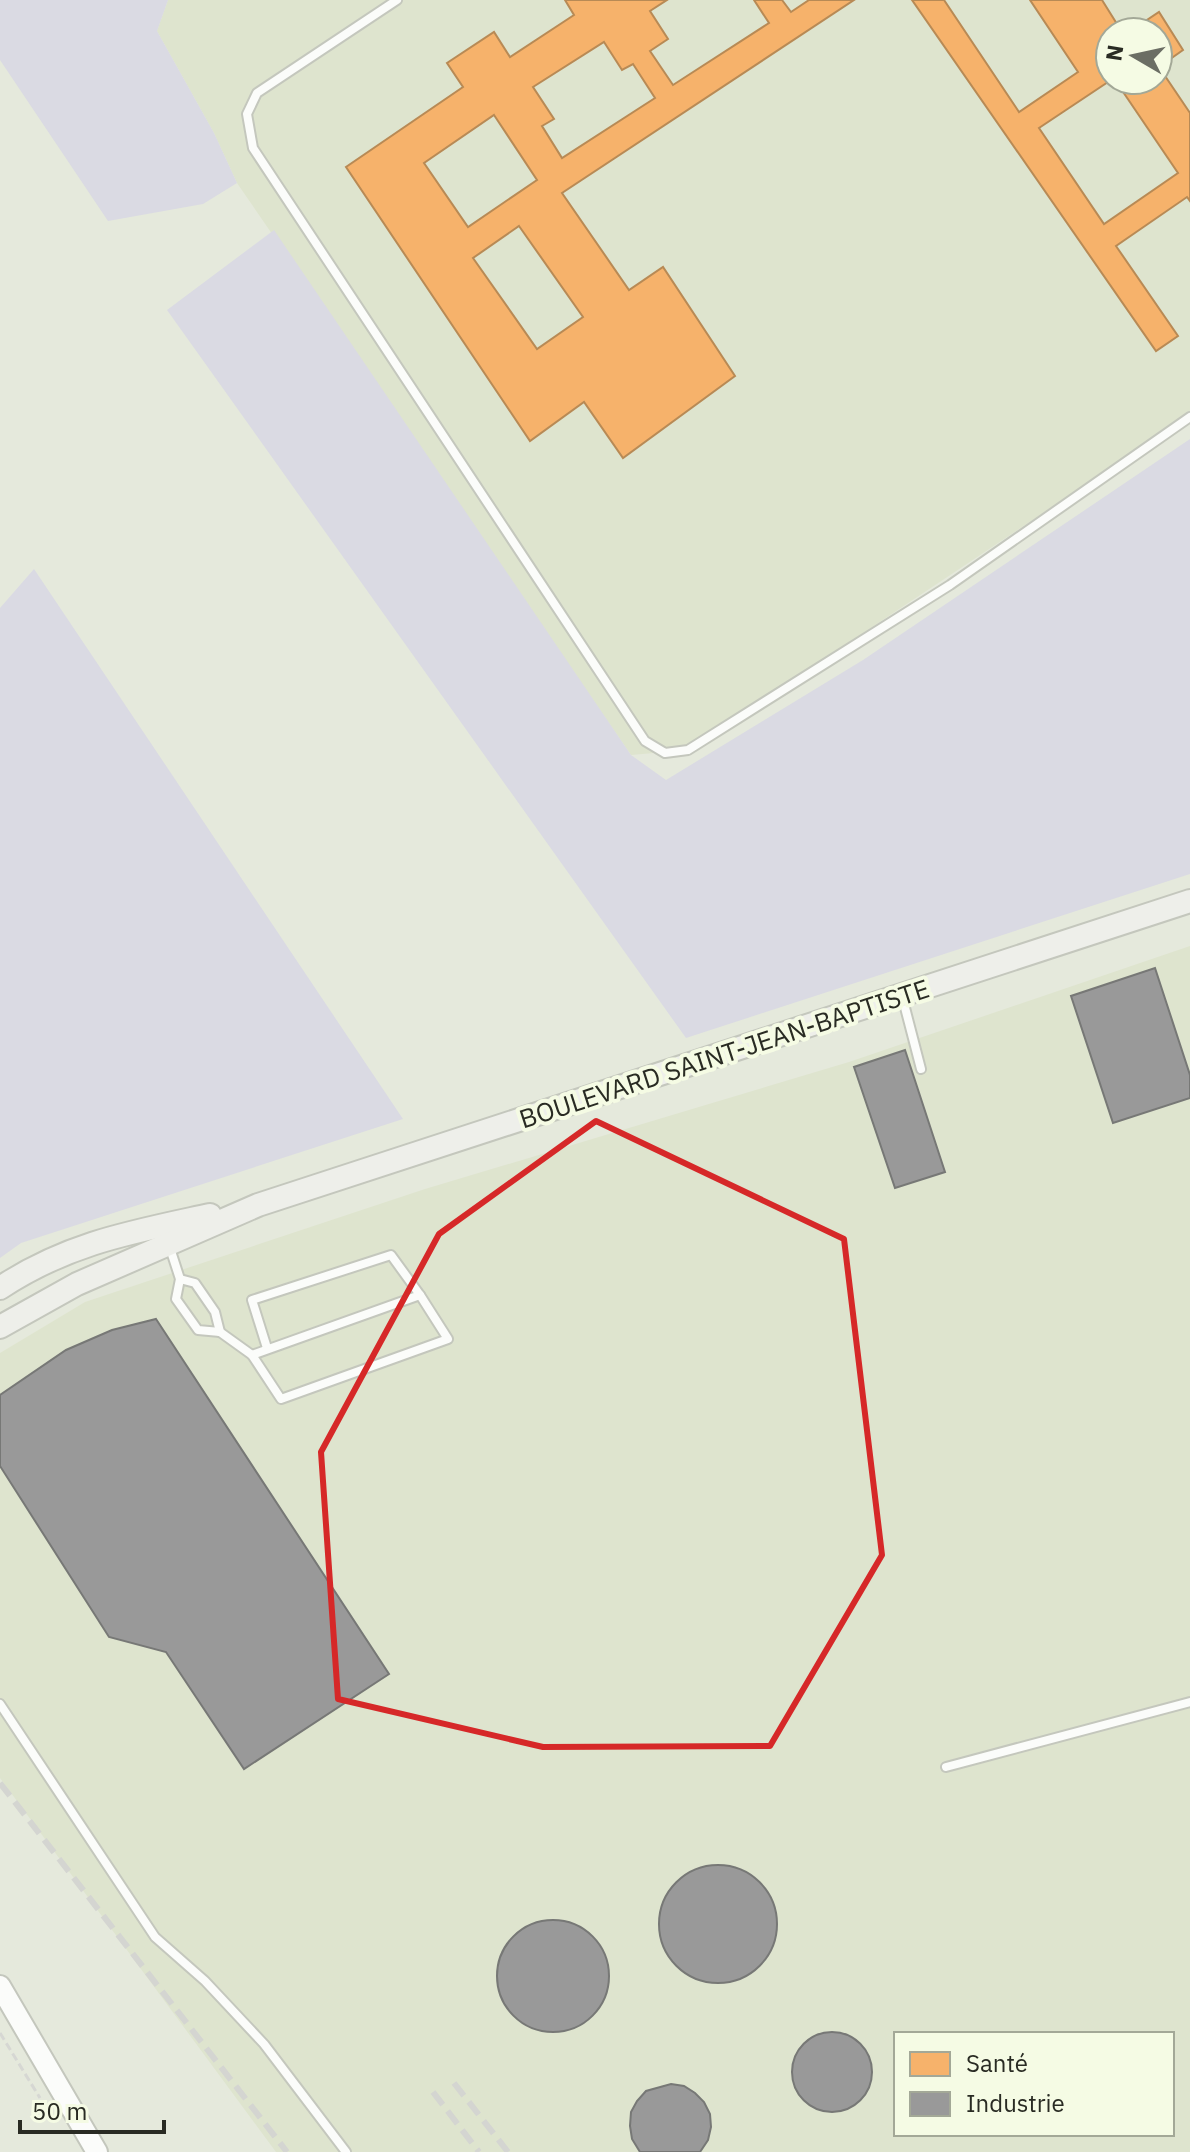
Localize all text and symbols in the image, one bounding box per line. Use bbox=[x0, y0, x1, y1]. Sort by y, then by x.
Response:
north arrow bbox=[1094, 16, 1174, 96]
text: N bbox=[1098, 43, 1129, 63]
street label: BOULEVARD SAINT-JEAN-BAPTISTE bbox=[515, 971, 933, 1135]
legend bbox=[894, 2032, 1174, 2136]
text: Santé bbox=[966, 2047, 1028, 2079]
scale bar bbox=[20, 2084, 164, 2134]
text: Industrie bbox=[966, 2087, 1065, 2119]
text: 50 m bbox=[32, 2095, 87, 2127]

